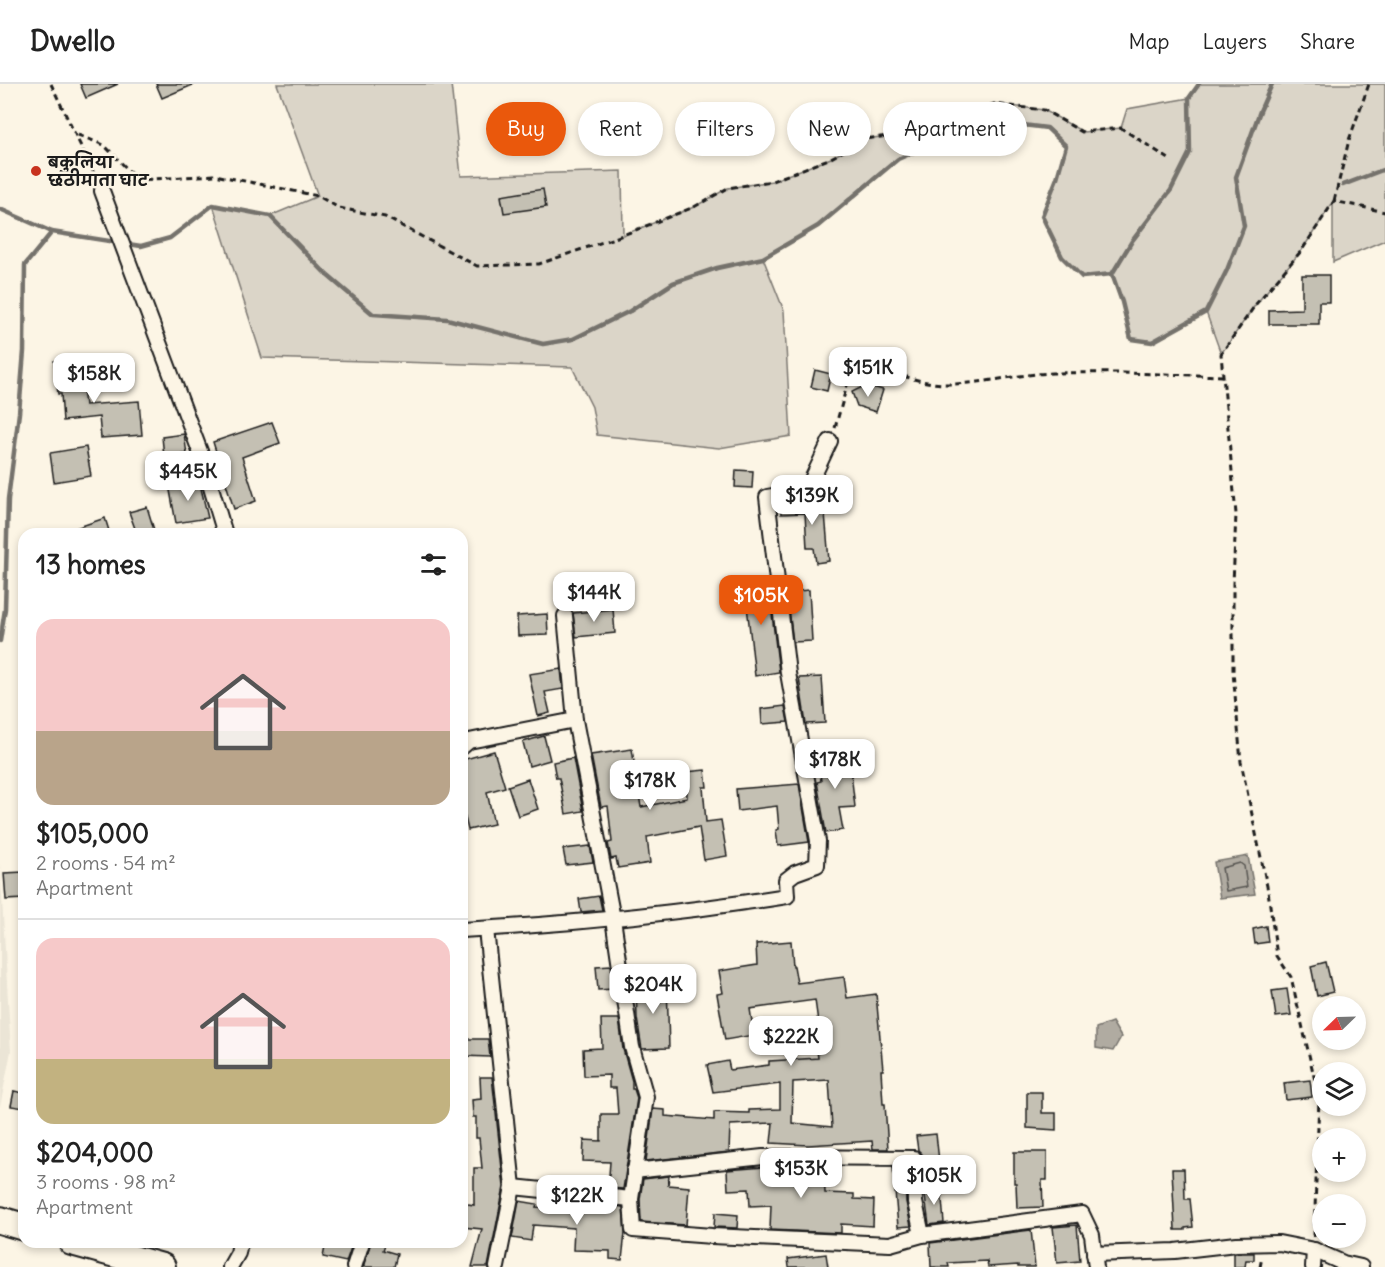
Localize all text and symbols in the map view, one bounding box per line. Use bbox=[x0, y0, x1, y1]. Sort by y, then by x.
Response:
text: Dwello bbox=[30, 23, 115, 59]
text: Map bbox=[1129, 28, 1169, 55]
text: Layers bbox=[1202, 28, 1267, 55]
text: Share bbox=[1300, 28, 1355, 55]
chip: Buy bbox=[486, 102, 566, 156]
chip: Rent bbox=[578, 102, 663, 156]
chip: Filters bbox=[675, 102, 775, 156]
chip: New bbox=[787, 102, 871, 156]
chip: Apartment bbox=[883, 102, 1027, 156]
place label: बकुलिया छठीमाता घाट bbox=[46, 150, 150, 190]
marker: बकुलिया छठीमाता घाट bbox=[29, 164, 43, 178]
pin: $151K bbox=[826, 347, 910, 398]
pin: $158K bbox=[52, 353, 136, 404]
text: $151K bbox=[843, 354, 893, 379]
text: $158K bbox=[67, 360, 121, 385]
pin: $445K bbox=[146, 451, 230, 502]
text: $445K bbox=[159, 458, 217, 483]
pin: $139K bbox=[770, 475, 854, 526]
text: $139K bbox=[785, 482, 839, 507]
text: 13 homes bbox=[36, 548, 146, 581]
icon: filters bbox=[417, 548, 450, 581]
pin: $144K bbox=[552, 572, 636, 623]
pin: $105K bbox=[719, 575, 803, 626]
text: $144K bbox=[567, 579, 621, 604]
text: $105K bbox=[733, 582, 789, 607]
icon: home bbox=[189, 658, 297, 766]
pin: $178K bbox=[793, 739, 877, 790]
text: $178K bbox=[809, 746, 861, 771]
pin: $178K bbox=[608, 760, 692, 811]
text: $178K bbox=[624, 767, 676, 792]
text: $105,000 bbox=[36, 817, 149, 850]
text: 2 rooms · 54 m² bbox=[36, 850, 176, 875]
text: Apartment bbox=[36, 875, 133, 900]
pin: $204K bbox=[611, 964, 695, 1015]
text: $204K bbox=[623, 971, 683, 996]
icon: home bbox=[189, 977, 297, 1085]
north arrow bbox=[1312, 996, 1366, 1050]
map controls bbox=[1312, 996, 1366, 1248]
pin: $222K bbox=[749, 1016, 833, 1067]
text: $222K bbox=[763, 1023, 819, 1048]
button: layers bbox=[1312, 1062, 1366, 1116]
button: + bbox=[1312, 1128, 1366, 1182]
text: $204,000 bbox=[36, 1136, 154, 1169]
pin: $153K bbox=[759, 1148, 843, 1199]
text: $153K bbox=[774, 1155, 828, 1180]
pin: $105K bbox=[892, 1155, 976, 1206]
text: $105K bbox=[906, 1162, 962, 1187]
text: 3 rooms · 98 m² bbox=[36, 1169, 176, 1194]
pin: $122K bbox=[535, 1175, 619, 1226]
text: $122K bbox=[551, 1182, 603, 1207]
text: Apartment bbox=[36, 1194, 133, 1219]
button: − bbox=[1312, 1194, 1366, 1248]

